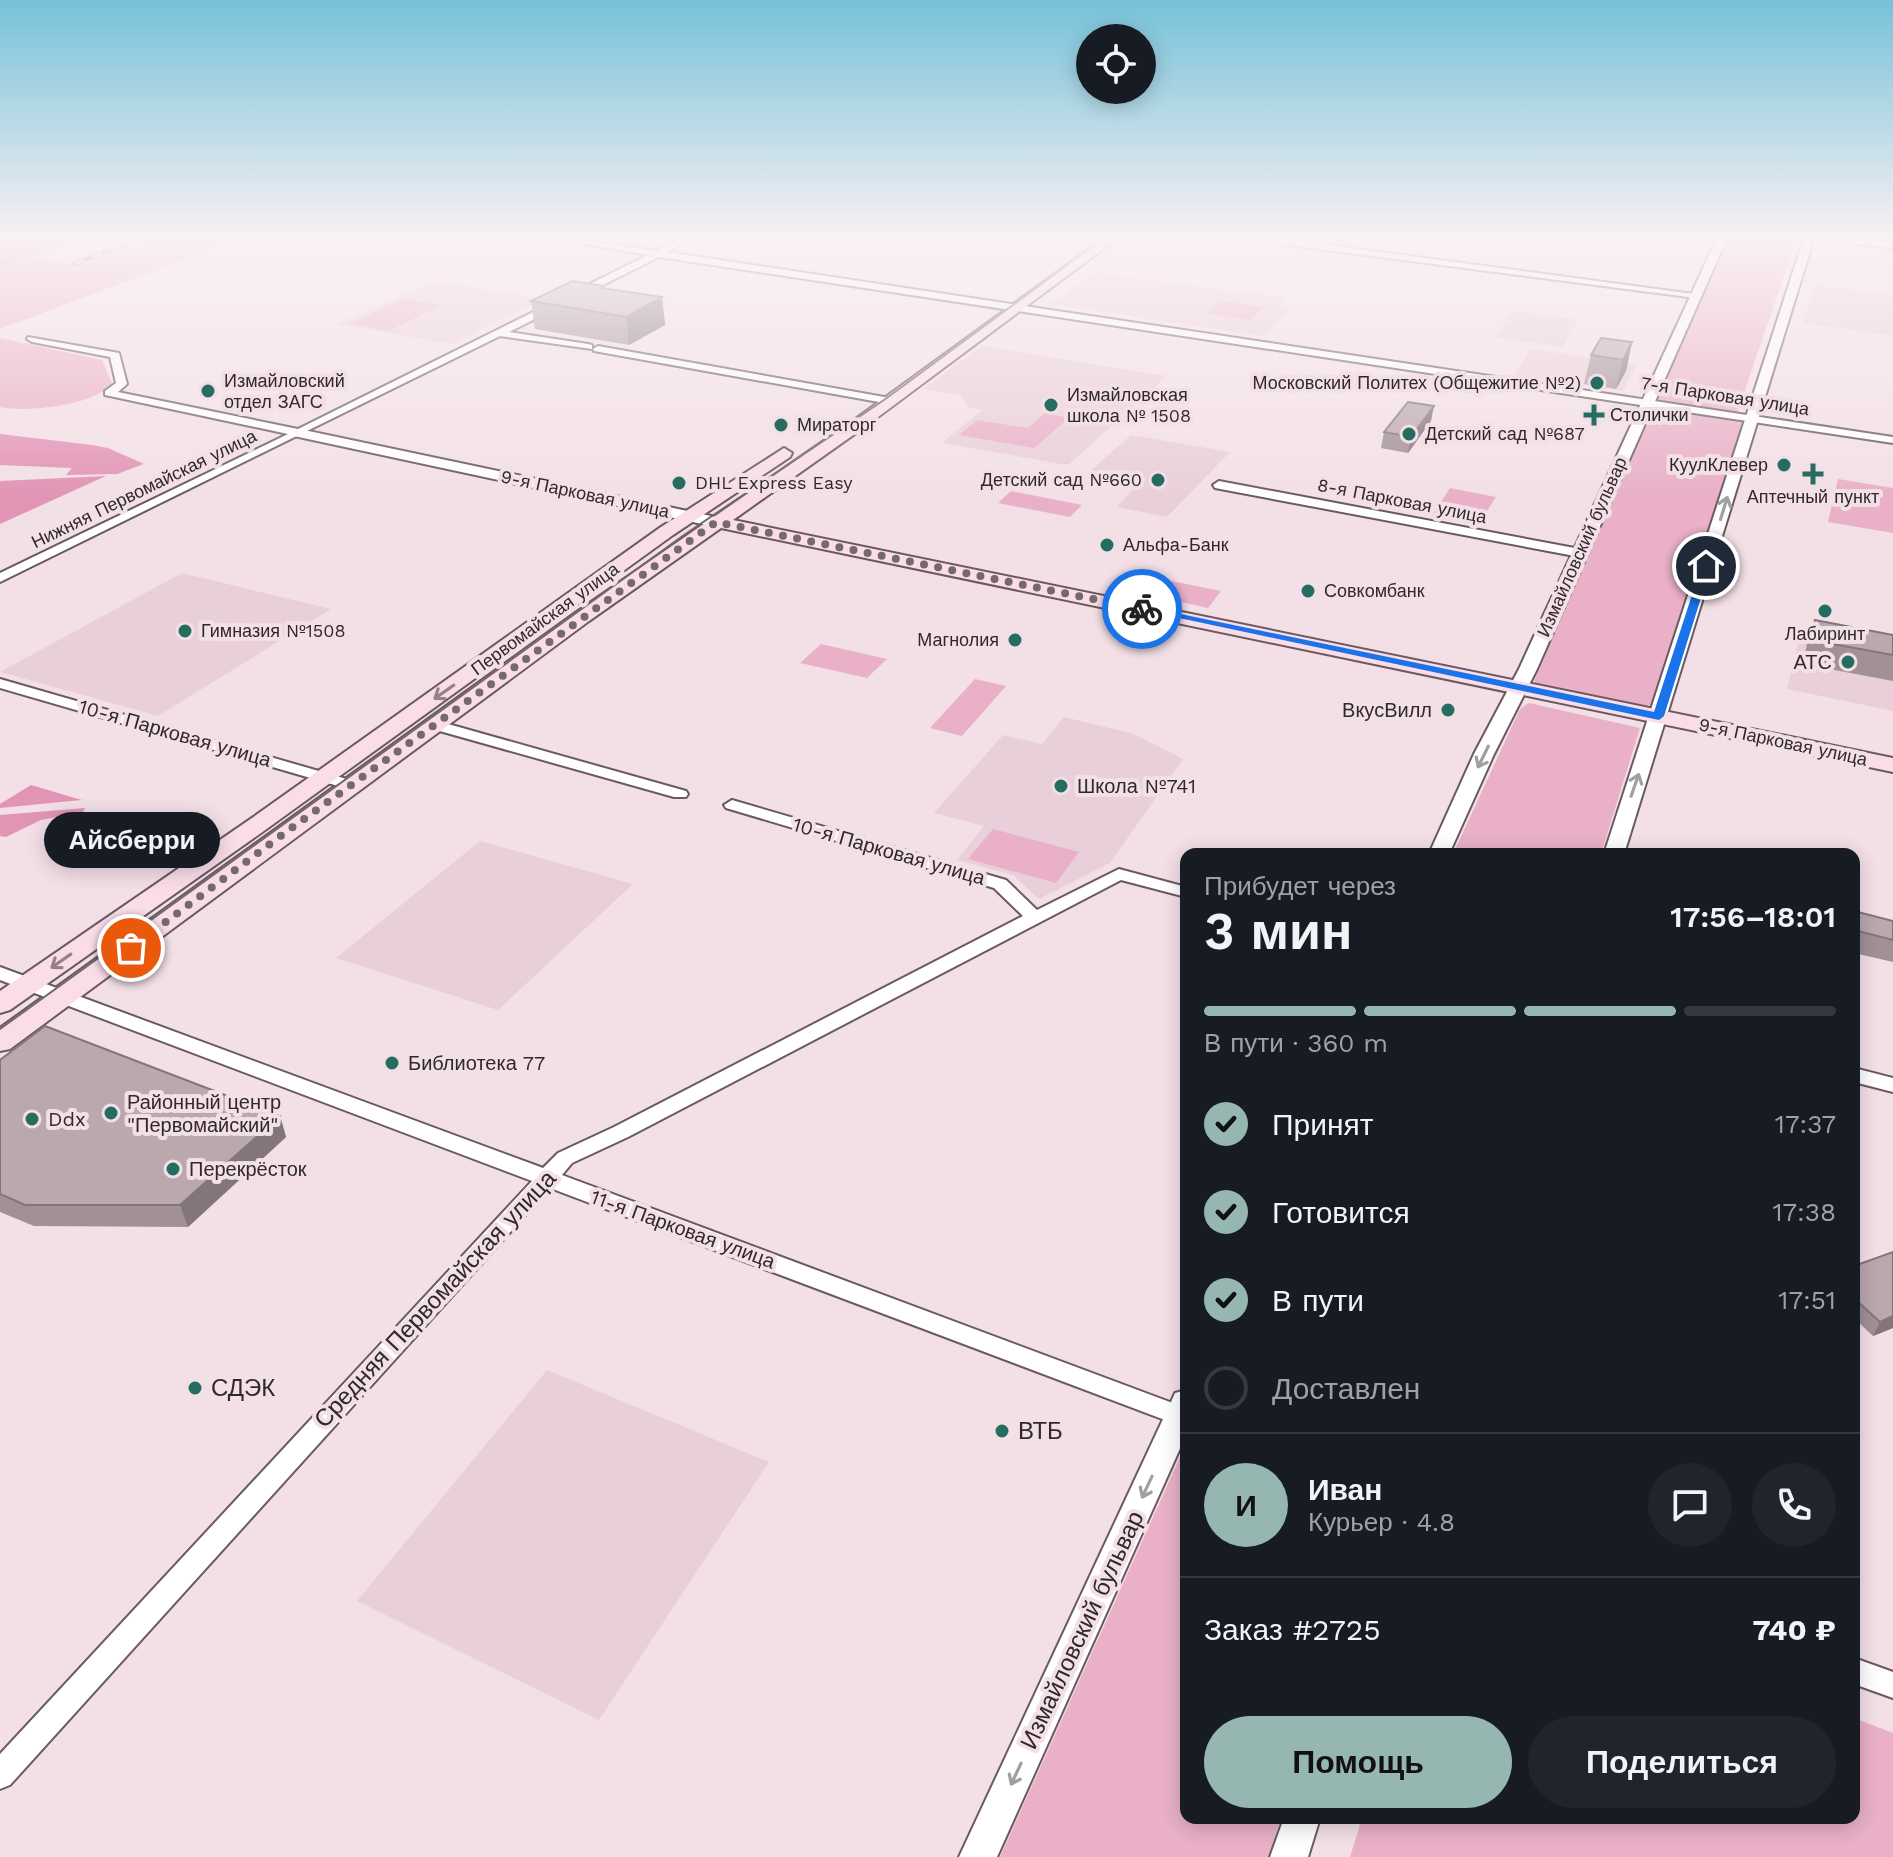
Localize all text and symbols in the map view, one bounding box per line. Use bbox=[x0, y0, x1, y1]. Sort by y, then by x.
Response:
map controls bbox=[1076, 24, 1156, 104]
button: locate bbox=[1076, 24, 1156, 104]
place label: Измайловский отдел ЗАГС bbox=[224, 370, 345, 412]
place label: Московский Политех (Общежитие №2) bbox=[1253, 372, 1581, 393]
street label: 7-я Парковая улица bbox=[1639, 372, 1812, 419]
marker: Московский Политех (Общежитие №2) bbox=[1588, 374, 1606, 392]
marker: Измайловский отдел ЗАГС bbox=[199, 382, 217, 400]
place label: Измайловская школа № 1508 bbox=[1067, 384, 1191, 426]
marker: Измайловская школа № 1508 bbox=[1042, 396, 1060, 414]
place label: Столички bbox=[1610, 404, 1689, 425]
marker: Столички bbox=[1585, 406, 1603, 424]
place label: Мираторг bbox=[797, 414, 877, 435]
marker: Мираторг bbox=[772, 416, 790, 434]
place label: Детский сад №687 bbox=[1425, 423, 1585, 444]
street label: Нижняя Первомайская улица bbox=[28, 424, 261, 552]
marker: Детский сад №687 bbox=[1400, 425, 1418, 443]
street label: Измайловский бульвар bbox=[1532, 454, 1631, 640]
place label: КуулКлевер bbox=[1669, 454, 1768, 475]
marker: КуулКлевер bbox=[1775, 456, 1793, 474]
street label: 9-я Парковая улица bbox=[499, 465, 672, 522]
marker: Аптечный пункт bbox=[1804, 465, 1822, 483]
place label: Детский сад №660 bbox=[981, 469, 1142, 490]
marker: Детский сад №660 bbox=[1149, 471, 1167, 489]
place label: DHL Express Easy bbox=[695, 472, 853, 493]
marker: DHL Express Easy bbox=[670, 474, 688, 492]
street label: 8-я Парковая улица bbox=[1316, 474, 1489, 527]
place label: Аптечный пункт bbox=[1747, 486, 1879, 507]
one-way arrow bbox=[1717, 496, 1732, 522]
pin bbox=[1672, 532, 1740, 600]
place label: Альфа-Банк bbox=[1123, 534, 1229, 555]
marker: Альфа-Банк bbox=[1098, 536, 1116, 554]
icon: home bbox=[1684, 544, 1728, 588]
street label: Первомайская улица bbox=[467, 557, 623, 679]
courier bbox=[1102, 569, 1182, 649]
place label: Совкомбанк bbox=[1324, 580, 1425, 601]
marker: Совкомбанк bbox=[1299, 582, 1317, 600]
icon: bike bbox=[1120, 587, 1164, 631]
marker: Лабиринт bbox=[1816, 602, 1834, 620]
place label: Гимназия №1508 bbox=[201, 620, 346, 641]
marker: Гимназия №1508 bbox=[176, 622, 194, 640]
place label: Лабиринт bbox=[1785, 623, 1865, 644]
place label: Магнолия bbox=[917, 629, 999, 650]
marker: Магнолия bbox=[1006, 631, 1024, 649]
place label: АТС bbox=[1794, 650, 1832, 674]
marker: АТС bbox=[1839, 653, 1857, 671]
one-way arrow bbox=[434, 684, 456, 700]
street label: 10-я Парковая улица bbox=[76, 694, 275, 772]
place label: ВкусВилл bbox=[1342, 698, 1432, 722]
marker: ВкусВилл bbox=[1439, 701, 1457, 719]
street label: 9-я Парковая улица bbox=[1697, 713, 1870, 770]
one-way arrow bbox=[1475, 745, 1490, 769]
one-way arrow bbox=[1629, 773, 1644, 798]
place label: Школа №741 bbox=[1077, 774, 1196, 798]
marker: Школа №741 bbox=[1052, 777, 1070, 795]
callout: Айсберри bbox=[43, 812, 219, 868]
street label: 10-я Парковая улица bbox=[790, 812, 989, 890]
text: Айсберри bbox=[68, 825, 196, 855]
text: Прибудет через bbox=[1204, 871, 1396, 901]
text: 17:56–18:01 bbox=[1670, 899, 1836, 934]
text: 3 мин bbox=[1204, 901, 1352, 962]
pin bbox=[97, 914, 165, 982]
icon: bag bbox=[109, 926, 153, 970]
one-way arrow bbox=[51, 953, 73, 969]
text: В пути · 360 m bbox=[1204, 1028, 1388, 1058]
place label: Библиотека 77 bbox=[408, 1051, 545, 1075]
marker: Библиотека 77 bbox=[383, 1054, 401, 1072]
place label: Районный центр "Первомайский" bbox=[127, 1090, 281, 1137]
icon: check bbox=[1204, 1102, 1248, 1146]
marker: Районный центр "Первомайский" bbox=[102, 1104, 120, 1122]
place label: Ddx bbox=[48, 1107, 86, 1131]
text: Принят bbox=[1272, 1107, 1374, 1142]
text: 17:37 bbox=[1775, 1109, 1836, 1139]
marker: Ddx bbox=[23, 1110, 41, 1128]
place label: Перекрёсток bbox=[189, 1157, 307, 1181]
marker: Перекрёсток bbox=[164, 1160, 182, 1178]
street label: Средняя Первомайская улица bbox=[308, 1164, 562, 1433]
street label: 11-я Парковая улица bbox=[588, 1184, 779, 1274]
icon: check bbox=[1204, 1190, 1248, 1234]
text: Готовится bbox=[1272, 1195, 1410, 1230]
text: 17:38 bbox=[1772, 1197, 1836, 1227]
icon: check bbox=[1204, 1278, 1248, 1322]
text: В пути bbox=[1272, 1283, 1364, 1318]
text: 17:51 bbox=[1778, 1285, 1836, 1315]
text: Доставлен bbox=[1272, 1371, 1420, 1406]
place label: СДЭК bbox=[211, 1374, 275, 1402]
marker: СДЭК bbox=[186, 1379, 204, 1397]
place label: ВТБ bbox=[1018, 1417, 1063, 1445]
marker: ВТБ bbox=[993, 1422, 1011, 1440]
button: chat bbox=[1648, 1463, 1732, 1547]
button: phone bbox=[1752, 1463, 1836, 1547]
text: Иван bbox=[1308, 1472, 1382, 1507]
one-way arrow bbox=[1139, 1475, 1154, 1499]
text: И bbox=[1235, 1488, 1257, 1523]
street label: Измайловский бульвар bbox=[1014, 1506, 1150, 1754]
text: Курьер · 4.8 bbox=[1308, 1507, 1455, 1537]
text: Заказ #2725 bbox=[1204, 1612, 1381, 1647]
text: 740 ₽ bbox=[1752, 1612, 1836, 1647]
button: Помощь bbox=[1204, 1716, 1512, 1808]
button: Поделиться bbox=[1528, 1716, 1836, 1808]
one-way arrow bbox=[1007, 1762, 1022, 1786]

